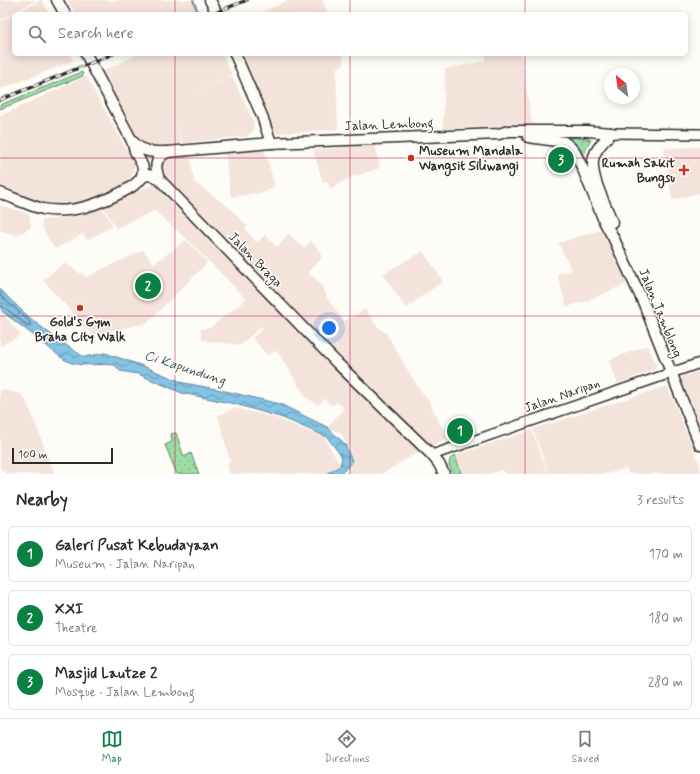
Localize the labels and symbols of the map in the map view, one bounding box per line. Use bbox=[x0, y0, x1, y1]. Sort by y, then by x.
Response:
north arrow bbox=[604, 68, 640, 104]
street label: Jalan Lembong bbox=[344, 115, 434, 137]
place label: Museum Mandala Wangsit Siliwangi bbox=[418, 143, 524, 177]
pin: 3 bbox=[548, 145, 574, 175]
marker: Museum Mandala Wangsit Siliwangi bbox=[406, 153, 416, 163]
place label: Rumah Sakit Bungsu bbox=[602, 155, 676, 189]
marker: Rumah Sakit Bungsu bbox=[678, 164, 690, 176]
street label: Jalan Braga bbox=[224, 229, 286, 292]
street label: Jalan Tamblong bbox=[633, 266, 686, 361]
pin: 2 bbox=[135, 271, 161, 301]
marker: Gold's Gym Braha City Walk bbox=[75, 303, 85, 313]
place label: Gold's Gym Braha City Walk bbox=[35, 314, 126, 346]
your location bbox=[319, 318, 339, 338]
water label: Ci Kapundung bbox=[142, 346, 229, 391]
street label: Jalan Naripan bbox=[522, 375, 602, 417]
pin: 1 bbox=[447, 416, 473, 446]
scale bar bbox=[12, 446, 113, 465]

